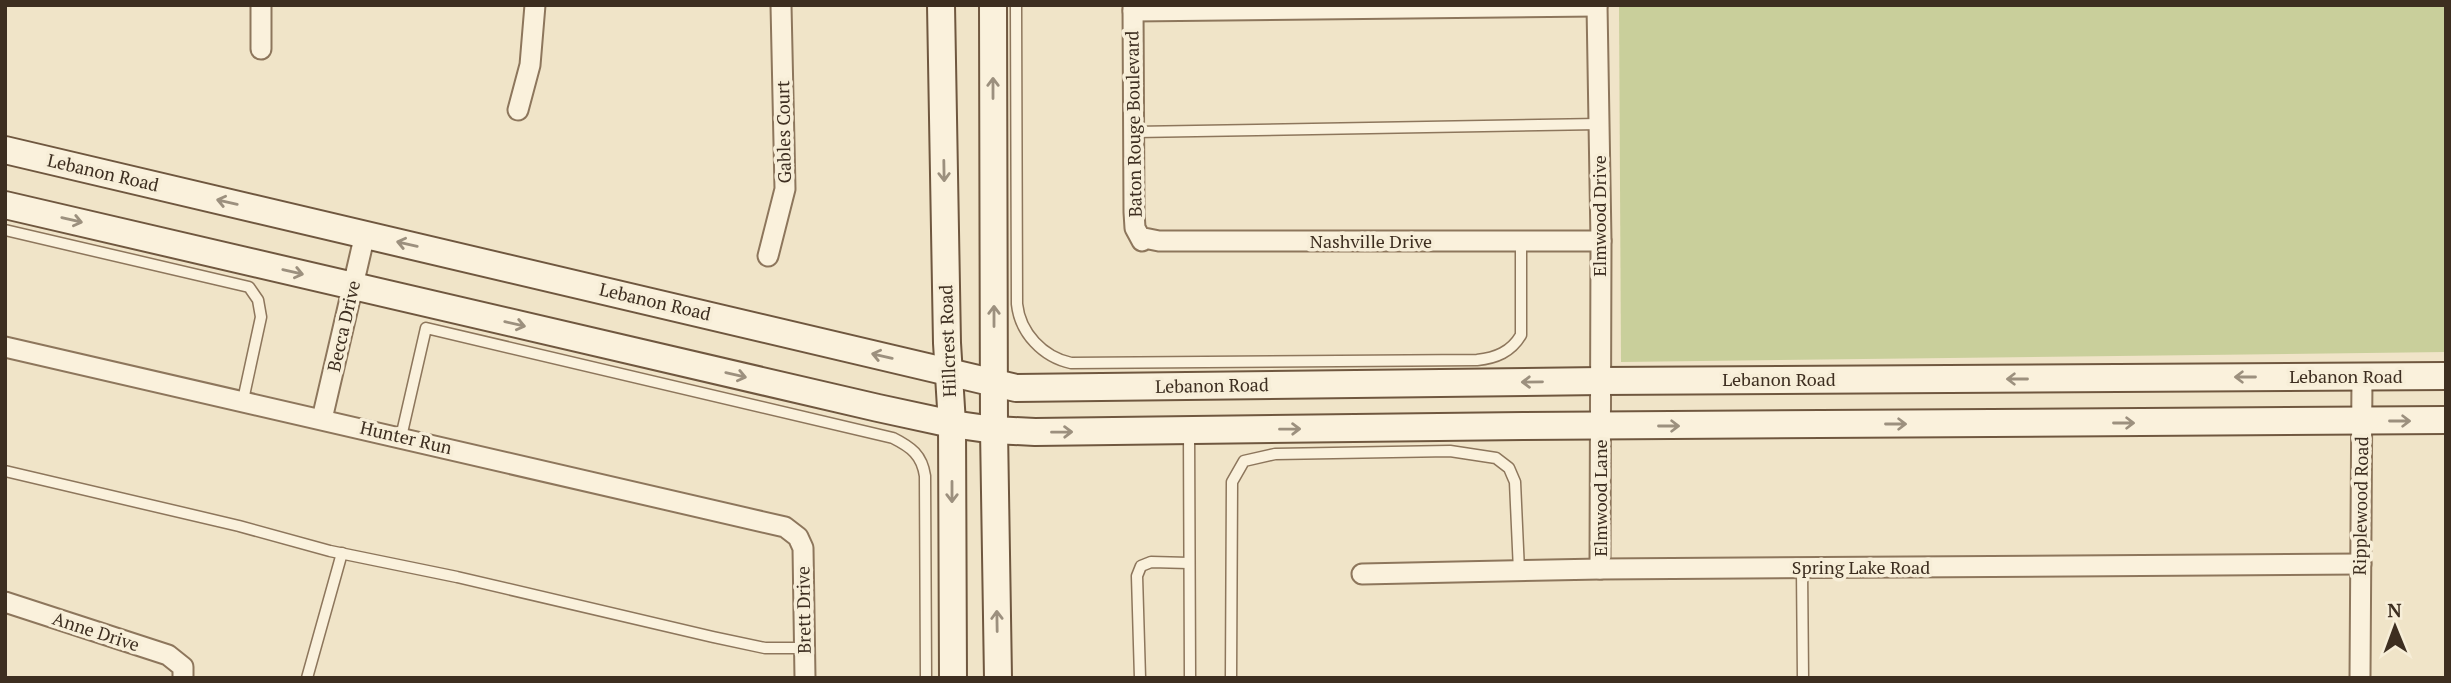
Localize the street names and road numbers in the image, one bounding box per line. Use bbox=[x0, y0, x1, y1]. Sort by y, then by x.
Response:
street label: Baton Rouge Boulevard bbox=[1119, 30, 1147, 218]
street label: Gables Court bbox=[770, 80, 796, 184]
street label: Lebanon Road bbox=[45, 148, 161, 197]
street label: Elmwood Drive bbox=[1587, 155, 1611, 277]
street label: Nashville Drive bbox=[1310, 229, 1432, 253]
street label: Lebanon Road bbox=[597, 277, 713, 326]
street label: Becca Drive bbox=[321, 278, 365, 374]
street label: Hillcrest Road bbox=[933, 284, 961, 398]
street label: Lebanon Road bbox=[2289, 364, 2403, 388]
street label: Lebanon Road bbox=[1722, 367, 1836, 391]
street label: Lebanon Road bbox=[1155, 372, 1269, 398]
street label: Hunter Run bbox=[358, 415, 455, 459]
street label: Ripplewood Road bbox=[2347, 436, 2373, 576]
street label: Elmwood Lane bbox=[1588, 439, 1612, 557]
street label: Spring Lake Road bbox=[1792, 555, 1930, 579]
street label: Brett Drive bbox=[790, 566, 816, 654]
street label: Anne Drive bbox=[50, 606, 143, 656]

